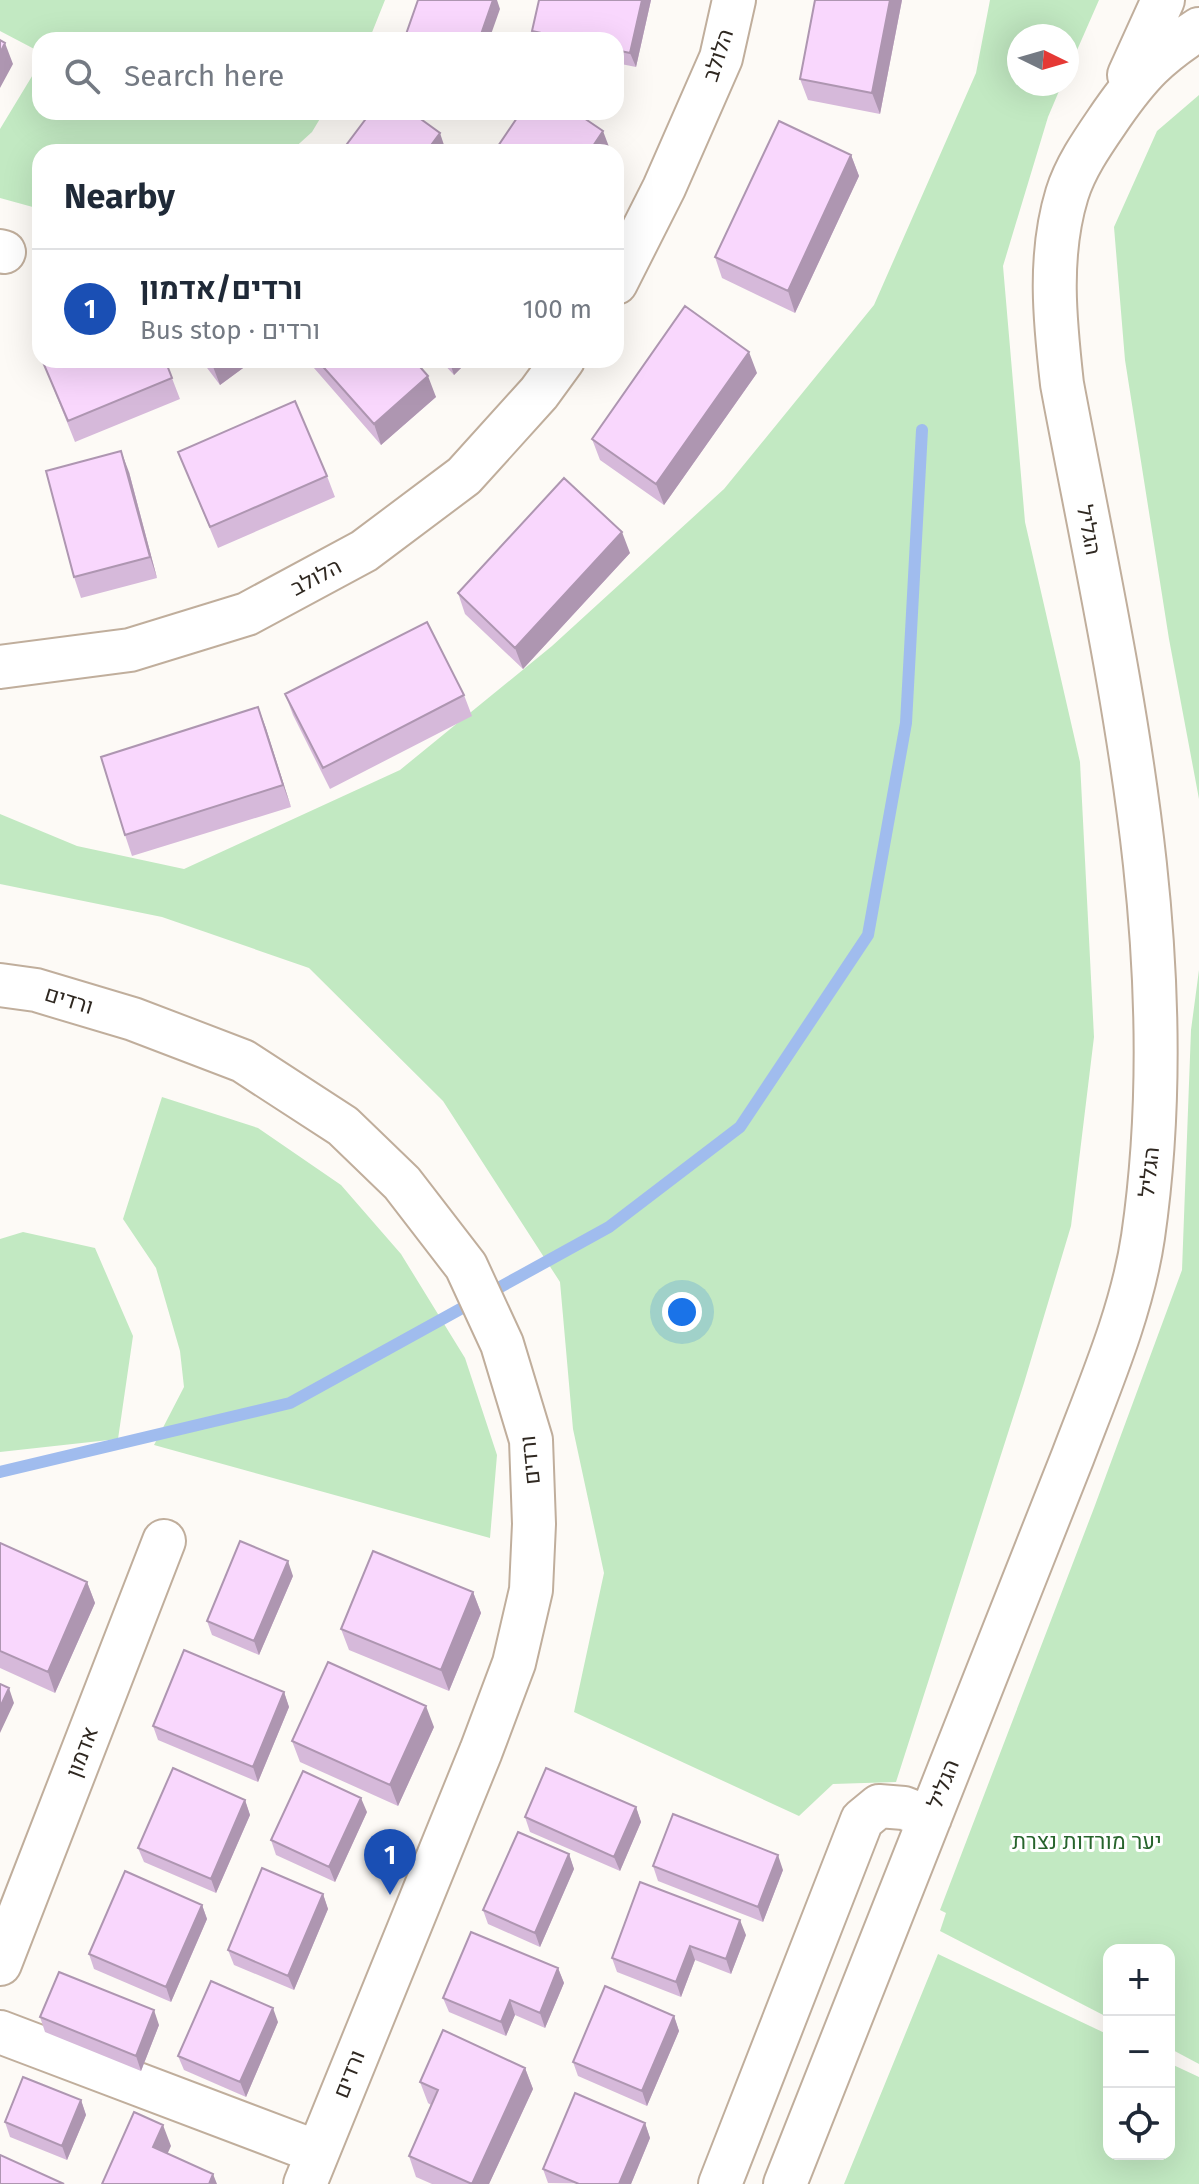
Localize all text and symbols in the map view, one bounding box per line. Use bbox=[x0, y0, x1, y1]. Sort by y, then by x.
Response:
north arrow bbox=[1007, 24, 1079, 96]
street label: הלולב bbox=[697, 25, 739, 85]
search box bbox=[32, 32, 624, 120]
icon: search bbox=[60, 54, 104, 98]
text: Search here bbox=[124, 58, 284, 94]
text: Nearby bbox=[64, 176, 175, 217]
text: ורדים/אדמון bbox=[140, 271, 303, 307]
text: 1 bbox=[84, 294, 96, 325]
text: 100 m bbox=[523, 294, 592, 325]
text: Bus stop · ורדים bbox=[140, 315, 320, 346]
street label: הגליל bbox=[1071, 503, 1107, 557]
street label: הלולב bbox=[286, 552, 346, 602]
street label: ורדים bbox=[41, 980, 97, 1020]
street label: הגליל bbox=[1133, 1145, 1165, 1199]
your location bbox=[662, 1292, 702, 1332]
street label: ורדים bbox=[514, 1434, 546, 1486]
street label: אדמון bbox=[60, 1723, 104, 1781]
street label: הגליל bbox=[921, 1755, 965, 1813]
park label: יער מורדות נצרת bbox=[1012, 1828, 1162, 1855]
pin: 1 bbox=[364, 1829, 416, 1895]
map controls bbox=[1103, 1944, 1175, 2160]
button: + bbox=[1103, 1944, 1175, 2016]
button: − bbox=[1103, 2016, 1175, 2088]
street label: ורדים bbox=[327, 2046, 371, 2102]
button: locate bbox=[1103, 2088, 1175, 2160]

